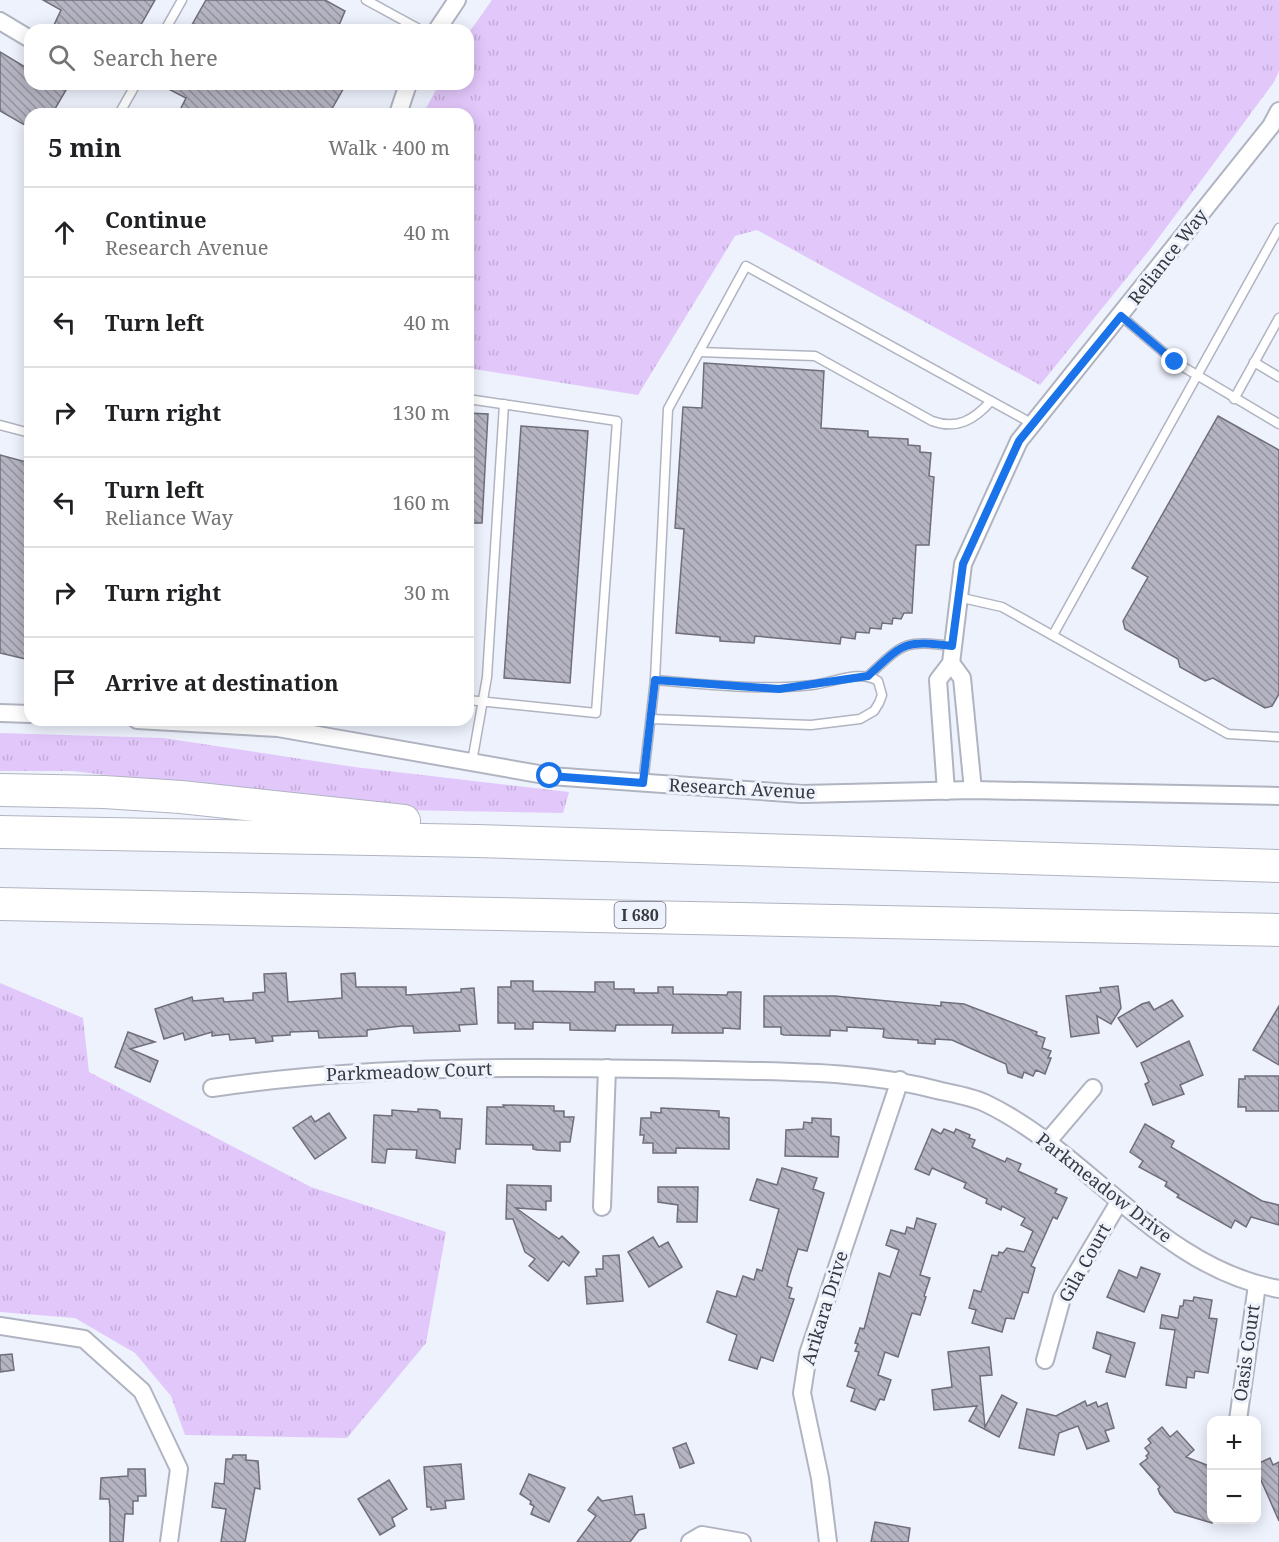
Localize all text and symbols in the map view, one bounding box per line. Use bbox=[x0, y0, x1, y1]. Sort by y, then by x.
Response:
search box bbox=[24, 24, 474, 90]
icon: search bbox=[45, 41, 78, 74]
text: Search here bbox=[93, 42, 218, 72]
text: 5 min bbox=[48, 129, 122, 165]
text: Walk · 400 m bbox=[328, 134, 450, 161]
street label: Reliance Way bbox=[1122, 203, 1213, 309]
text: Continue bbox=[105, 204, 207, 234]
icon: ahead bbox=[48, 216, 81, 249]
text: 40 m bbox=[404, 219, 450, 246]
text: Research Avenue bbox=[105, 234, 268, 261]
icon: left bbox=[48, 306, 81, 339]
text: Turn left bbox=[105, 307, 204, 337]
text: 40 m bbox=[404, 309, 450, 336]
route end bbox=[1161, 348, 1187, 374]
icon: right bbox=[48, 396, 81, 429]
text: Turn right bbox=[105, 397, 221, 427]
text: 130 m bbox=[392, 399, 450, 426]
text: Turn left bbox=[105, 474, 204, 504]
icon: left bbox=[48, 486, 81, 519]
text: 160 m bbox=[392, 489, 450, 516]
text: Reliance Way bbox=[105, 504, 233, 531]
icon: right bbox=[48, 576, 81, 609]
text: Turn right bbox=[105, 577, 221, 607]
text: 30 m bbox=[404, 579, 450, 606]
icon: arrive bbox=[48, 666, 81, 699]
text: Arrive at destination bbox=[105, 667, 339, 697]
route start bbox=[536, 762, 562, 788]
street label: Research Avenue bbox=[668, 772, 816, 804]
road number: I 680 bbox=[614, 902, 666, 928]
street label: Parkmeadow Court bbox=[326, 1056, 492, 1086]
street label: Parkmeadow Drive bbox=[1032, 1127, 1177, 1248]
street label: Gila Court bbox=[1053, 1219, 1116, 1306]
street label: Arikara Drive bbox=[795, 1248, 853, 1368]
street label: Oasis Court bbox=[1227, 1303, 1265, 1403]
map controls bbox=[1207, 1416, 1261, 1524]
button: + bbox=[1207, 1416, 1261, 1470]
button: − bbox=[1207, 1470, 1261, 1524]

